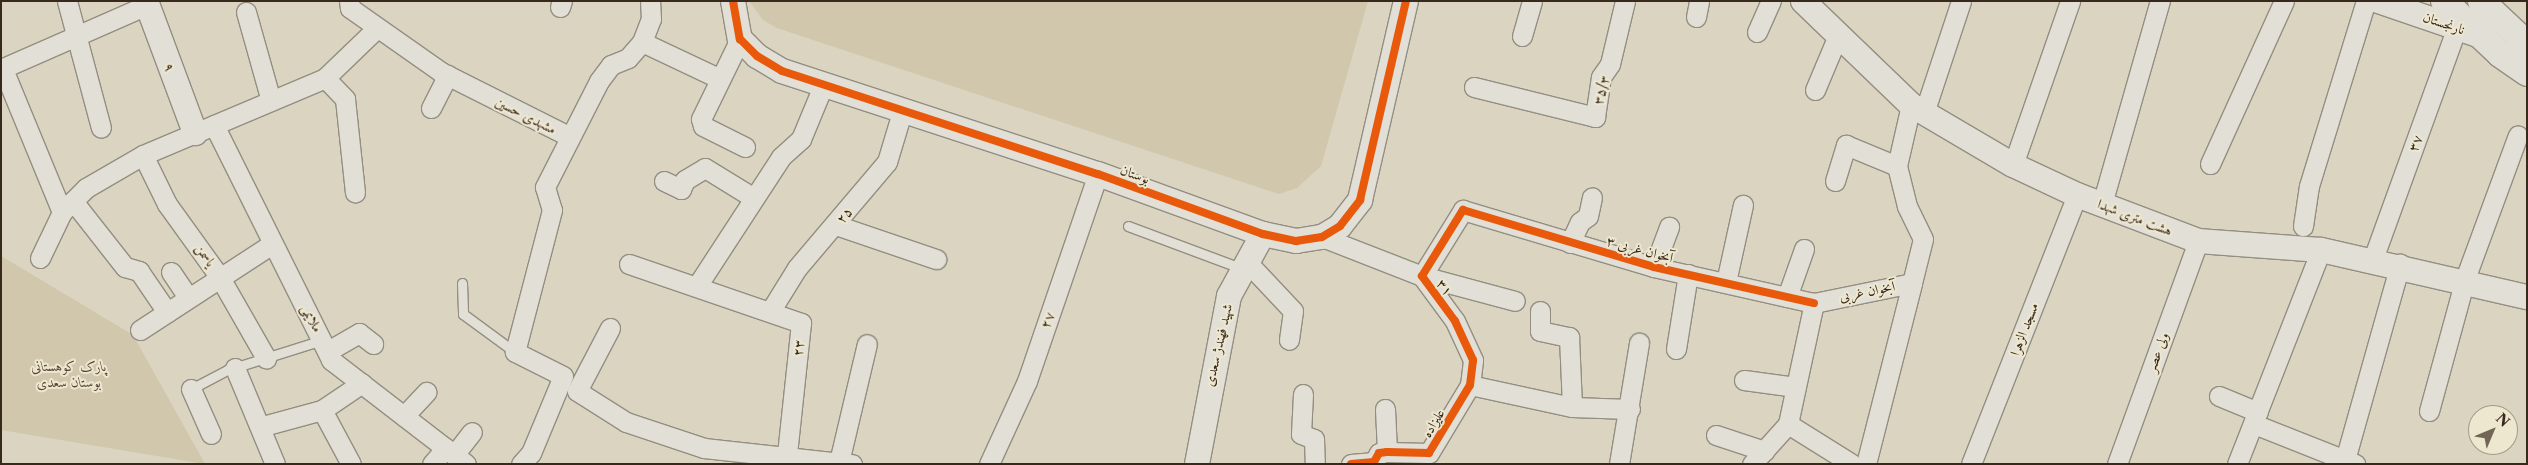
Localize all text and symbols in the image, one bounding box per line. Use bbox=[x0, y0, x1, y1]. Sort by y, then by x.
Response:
street label: نارنجستان bbox=[2421, 8, 2467, 38]
street label: ۹ bbox=[161, 60, 179, 74]
street label: ۳۵/۳ bbox=[1589, 74, 1613, 106]
street label: مشهدی حسین bbox=[493, 93, 559, 137]
street label: ۳۷ bbox=[2404, 132, 2426, 154]
street label: بوستان bbox=[1118, 161, 1152, 187]
street label: هشت متری شهدا bbox=[2095, 195, 2175, 239]
street label: ۲۵ bbox=[832, 203, 856, 227]
street label: آبخوان غربی ۳ bbox=[1605, 232, 1675, 266]
street label: یاسمن bbox=[192, 240, 220, 270]
street label: ۳۱ bbox=[1433, 275, 1457, 299]
street label: آبخوان غربی bbox=[1838, 277, 1896, 305]
street label: مسجد الزهرا bbox=[2006, 300, 2042, 358]
street label: ملایمی bbox=[298, 301, 326, 335]
street label: شهید فهندژ سعدی bbox=[1200, 302, 1236, 388]
street label: ۲۷ bbox=[1036, 310, 1058, 330]
street label: ولی عصر bbox=[2142, 330, 2172, 374]
street label: ۲۳ bbox=[789, 339, 807, 357]
park label: پارک کوهستانی بوستان سعدی bbox=[31, 358, 107, 391]
north arrow bbox=[2468, 405, 2518, 455]
street label: علیزاده bbox=[1418, 406, 1448, 440]
text: N bbox=[2492, 409, 2514, 431]

